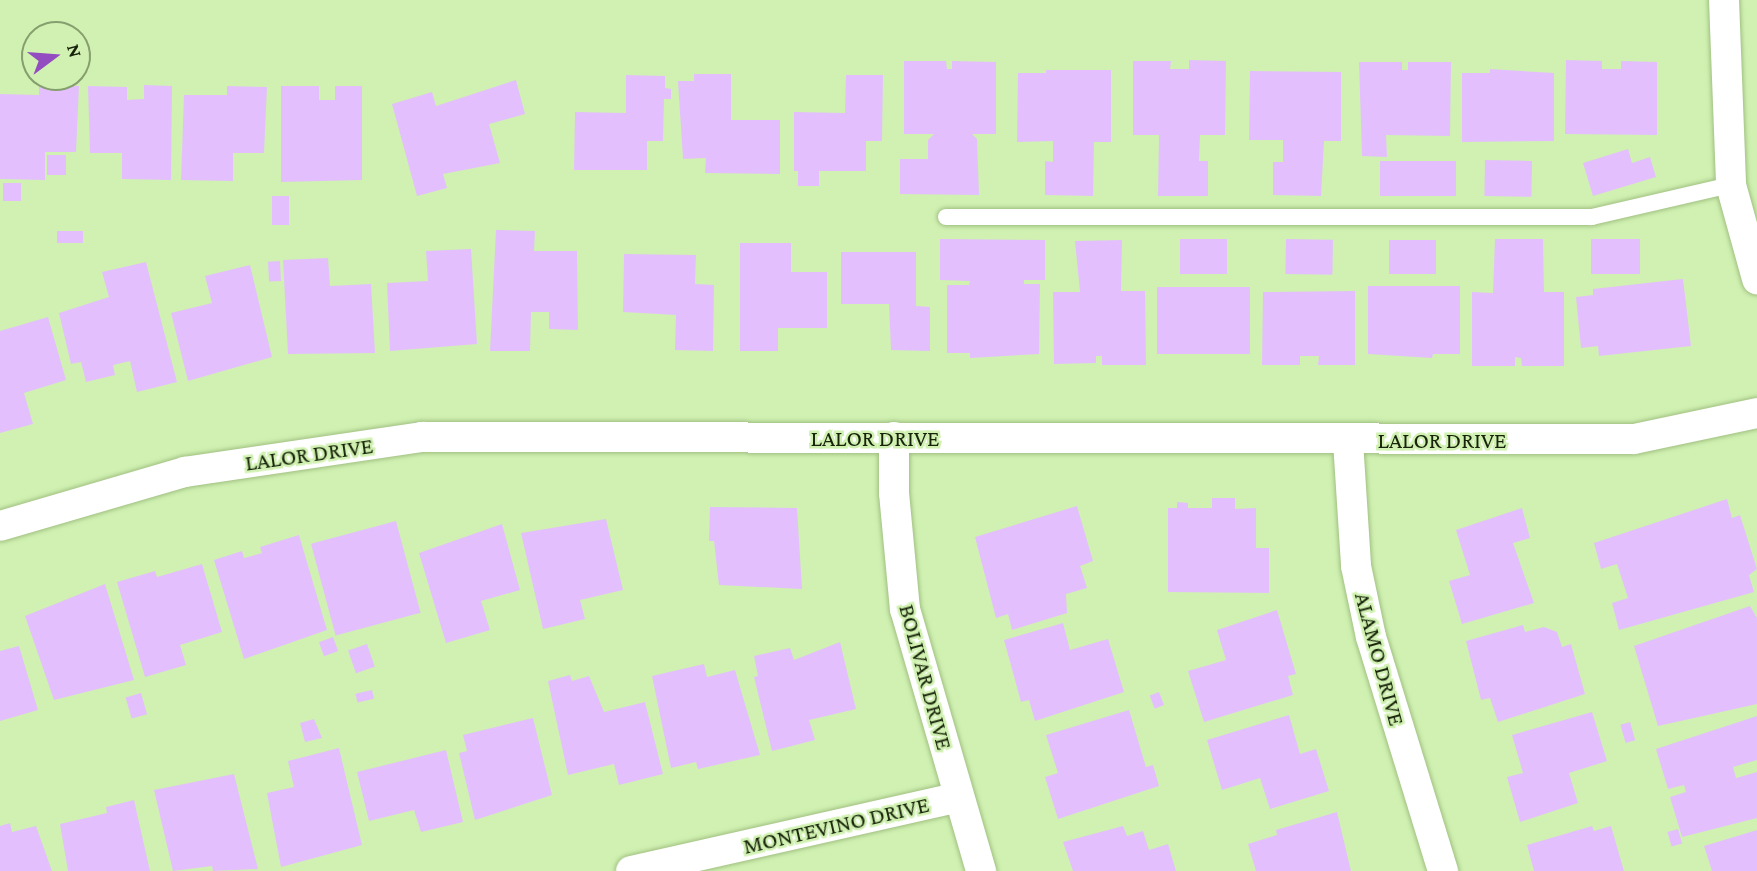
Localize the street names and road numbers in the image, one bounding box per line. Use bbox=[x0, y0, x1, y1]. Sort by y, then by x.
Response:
street label: LALOR DRIVE bbox=[810, 424, 940, 452]
street label: LALOR DRIVE bbox=[1377, 426, 1507, 454]
street label: LALOR DRIVE bbox=[243, 431, 375, 477]
street label: ALAMO DRIVE bbox=[1349, 589, 1411, 729]
street label: BOLIVAR DRIVE bbox=[893, 601, 959, 753]
street label: MONTEVINO DRIVE bbox=[740, 790, 932, 860]

